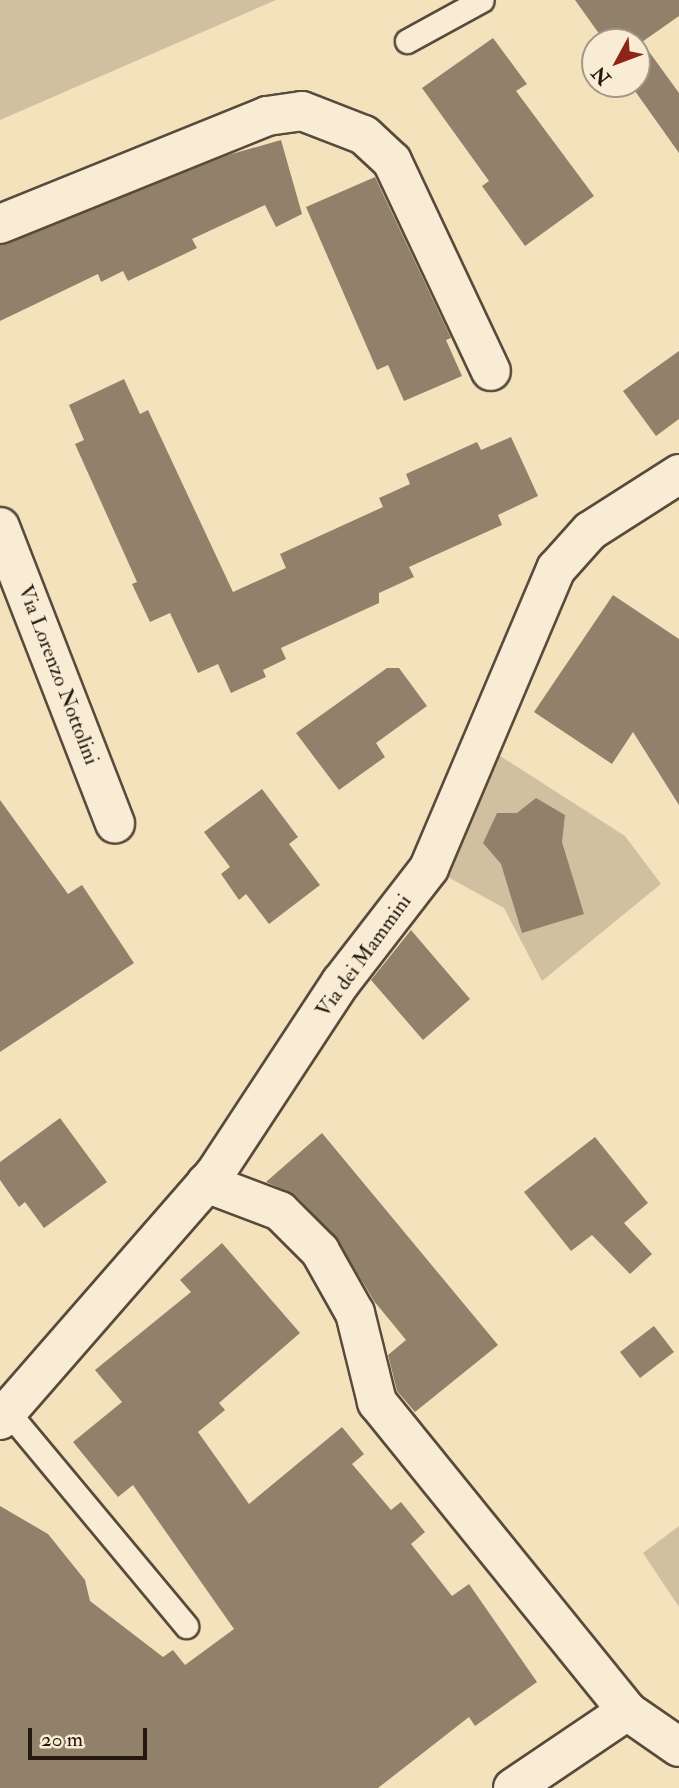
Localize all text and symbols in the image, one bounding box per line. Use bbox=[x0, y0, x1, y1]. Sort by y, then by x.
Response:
north arrow bbox=[581, 28, 651, 98]
text: N bbox=[587, 61, 616, 90]
street label: Via Lorenzo Nottolini bbox=[12, 582, 104, 768]
street label: Via dei Mammini bbox=[311, 890, 417, 1022]
scale bar bbox=[32, 1714, 150, 1758]
text: 20 m bbox=[41, 1726, 83, 1753]

